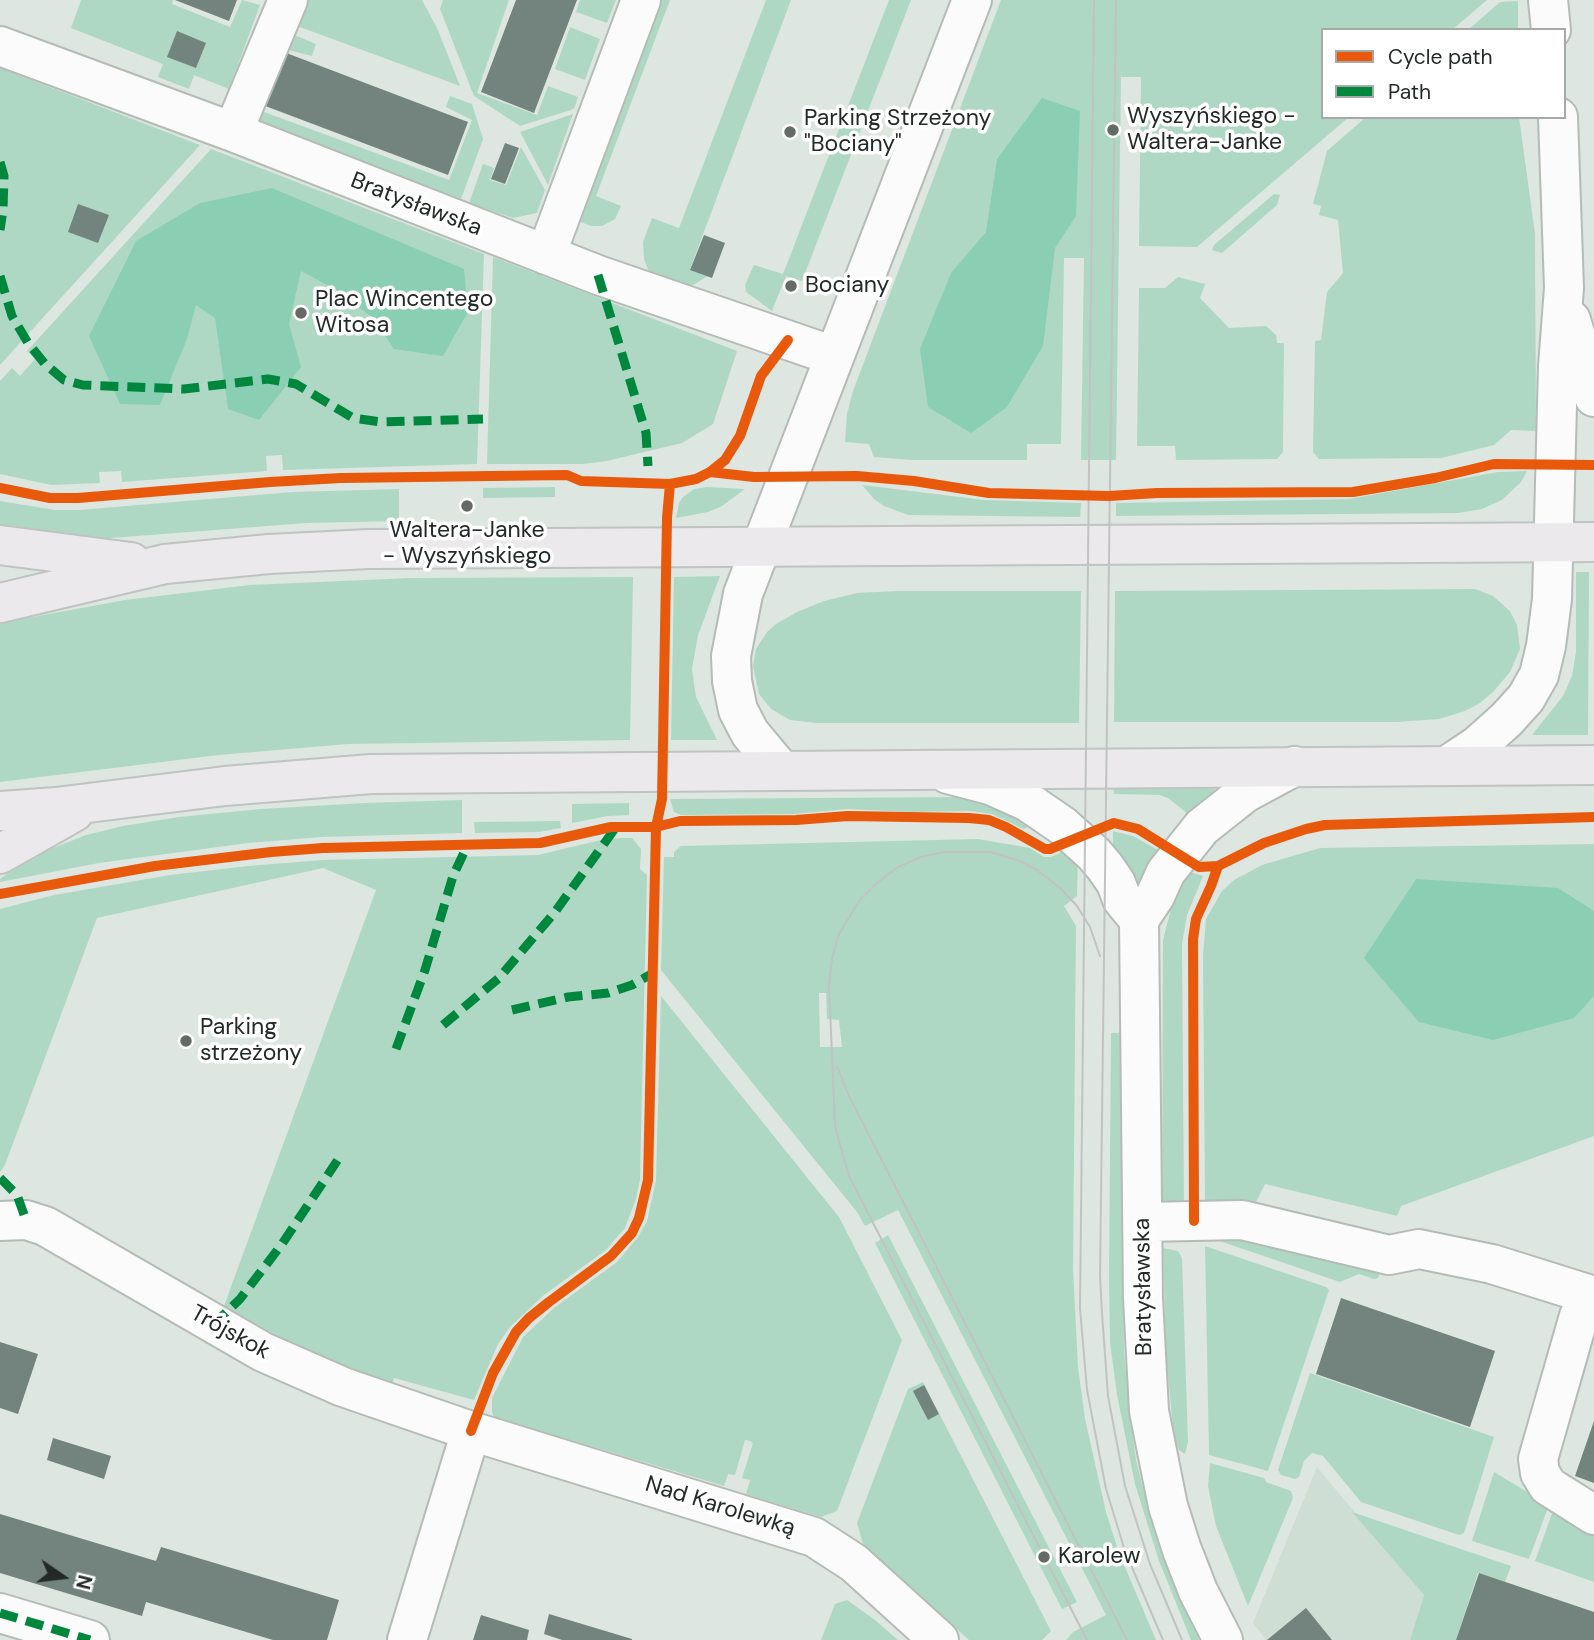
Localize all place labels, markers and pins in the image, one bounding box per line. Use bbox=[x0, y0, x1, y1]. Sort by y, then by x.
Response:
place label: Wyszyńskiego - Waltera-Janke bbox=[1127, 103, 1296, 157]
place label: Parking Strzeżony "Bociany" bbox=[804, 105, 991, 159]
marker: Wyszyńskiego - Waltera-Janke bbox=[1105, 122, 1121, 138]
marker: Parking Strzeżony "Bociany" bbox=[782, 124, 798, 140]
place label: Bociany bbox=[805, 272, 889, 300]
marker: Bociany bbox=[783, 278, 799, 294]
place label: Plac Wincentego Witosa bbox=[315, 286, 493, 340]
marker: Plac Wincentego Witosa bbox=[293, 305, 309, 321]
marker: Waltera-Janke - Wyszyńskiego bbox=[459, 498, 475, 514]
place label: Waltera-Janke - Wyszyńskiego bbox=[383, 517, 551, 571]
place label: Parking strzeżony bbox=[200, 1014, 302, 1068]
marker: Parking strzeżony bbox=[178, 1033, 194, 1049]
place label: Karolew bbox=[1058, 1543, 1140, 1571]
marker: Karolew bbox=[1036, 1549, 1052, 1565]

